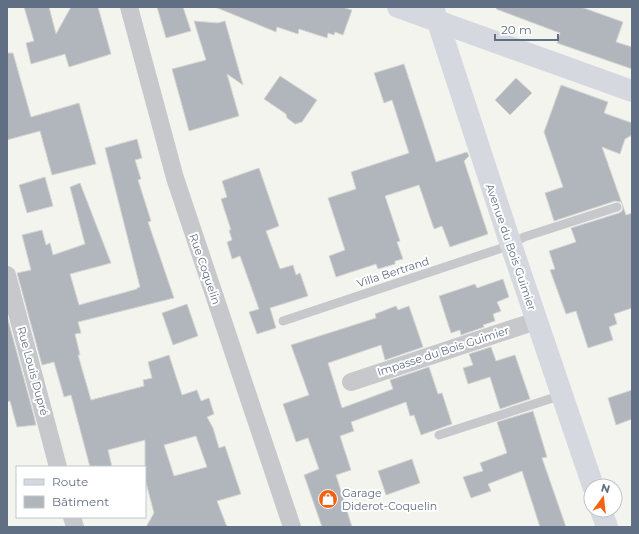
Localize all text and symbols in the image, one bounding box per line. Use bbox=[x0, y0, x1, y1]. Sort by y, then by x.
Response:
scale bar bbox=[495, 16, 558, 42]
text: 20 m bbox=[501, 22, 532, 37]
street label: Avenue du Bois Guimier bbox=[483, 182, 539, 312]
street label: Rue Coquelin bbox=[186, 232, 224, 306]
street label: Villa Bertrand bbox=[355, 254, 431, 290]
street label: Impasse du Bois Guimier bbox=[375, 323, 511, 379]
street label: Rue Louis Dupré bbox=[14, 325, 52, 417]
legend bbox=[16, 466, 146, 518]
text: Route bbox=[52, 474, 88, 489]
north arrow bbox=[583, 478, 623, 518]
text: N bbox=[599, 480, 612, 496]
place label: Garage Diderot-Coquelin bbox=[342, 486, 437, 513]
shop icon: Garage Diderot-Coquelin bbox=[317, 488, 339, 510]
text: Bâtiment bbox=[52, 494, 109, 509]

